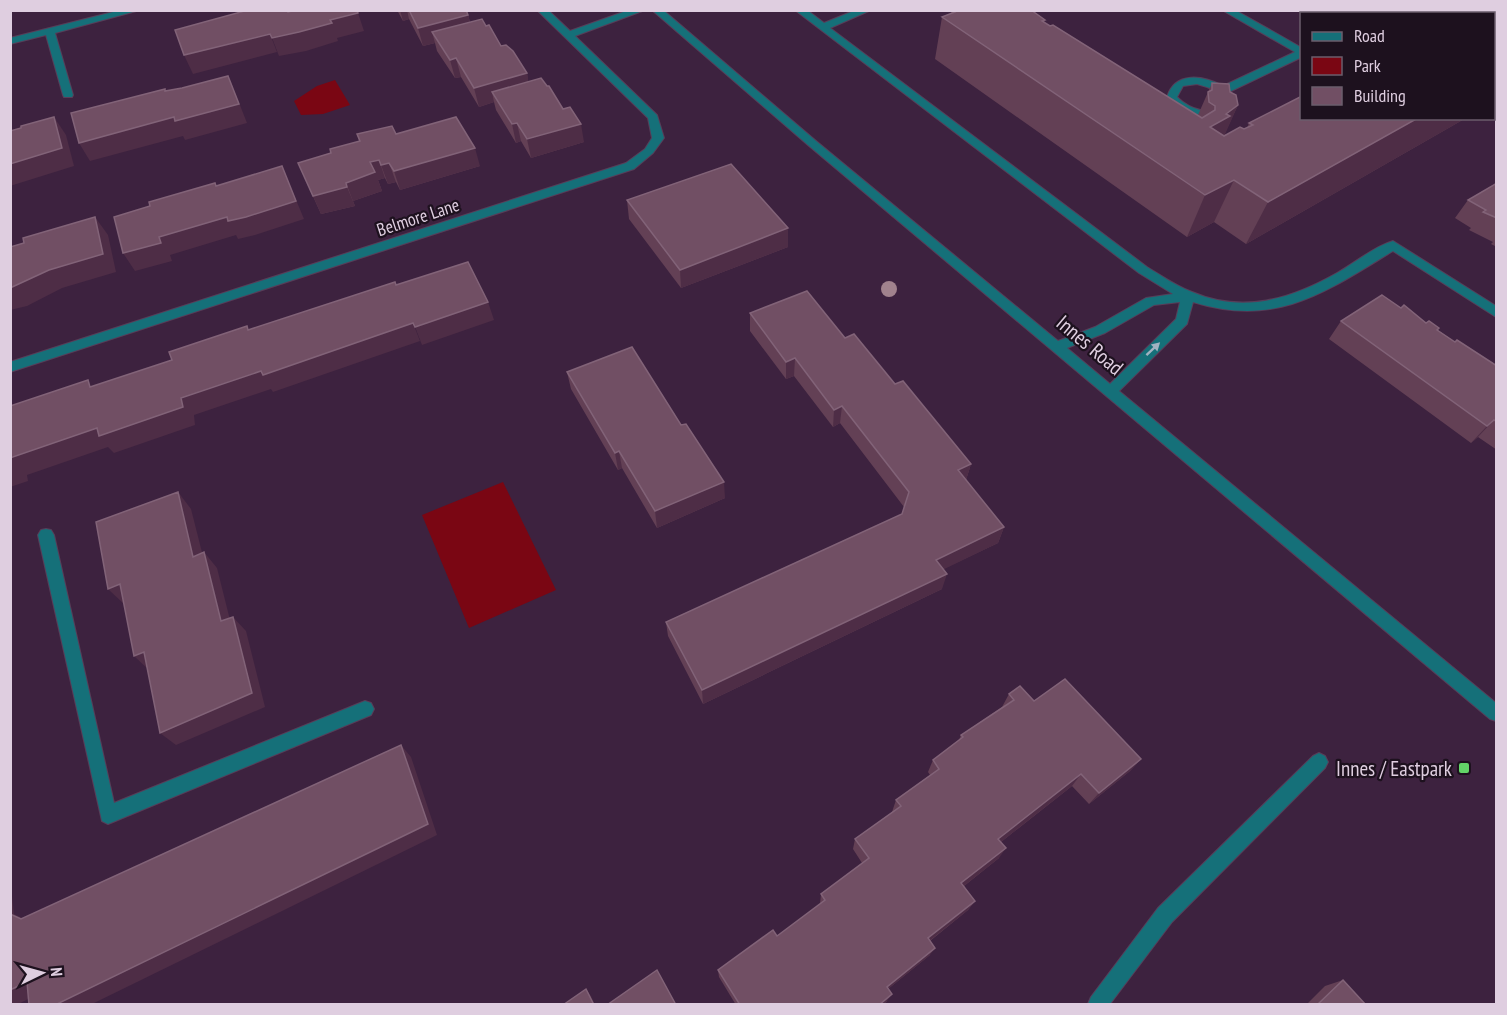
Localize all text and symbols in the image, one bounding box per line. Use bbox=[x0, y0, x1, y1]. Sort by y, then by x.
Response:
legend bbox=[1300, 12, 1495, 120]
text: Road bbox=[1354, 24, 1385, 47]
text: Park bbox=[1354, 54, 1381, 77]
text: Building bbox=[1354, 84, 1406, 107]
street label: Belmore Lane bbox=[374, 193, 462, 241]
street label: Innes Road bbox=[1051, 309, 1129, 381]
one-way arrow bbox=[1145, 343, 1160, 356]
place label: Innes / Eastpark bbox=[1336, 755, 1452, 782]
marker: Innes / Eastpark bbox=[1457, 761, 1471, 775]
north arrow bbox=[12, 943, 72, 1003]
text: N bbox=[47, 967, 67, 977]

